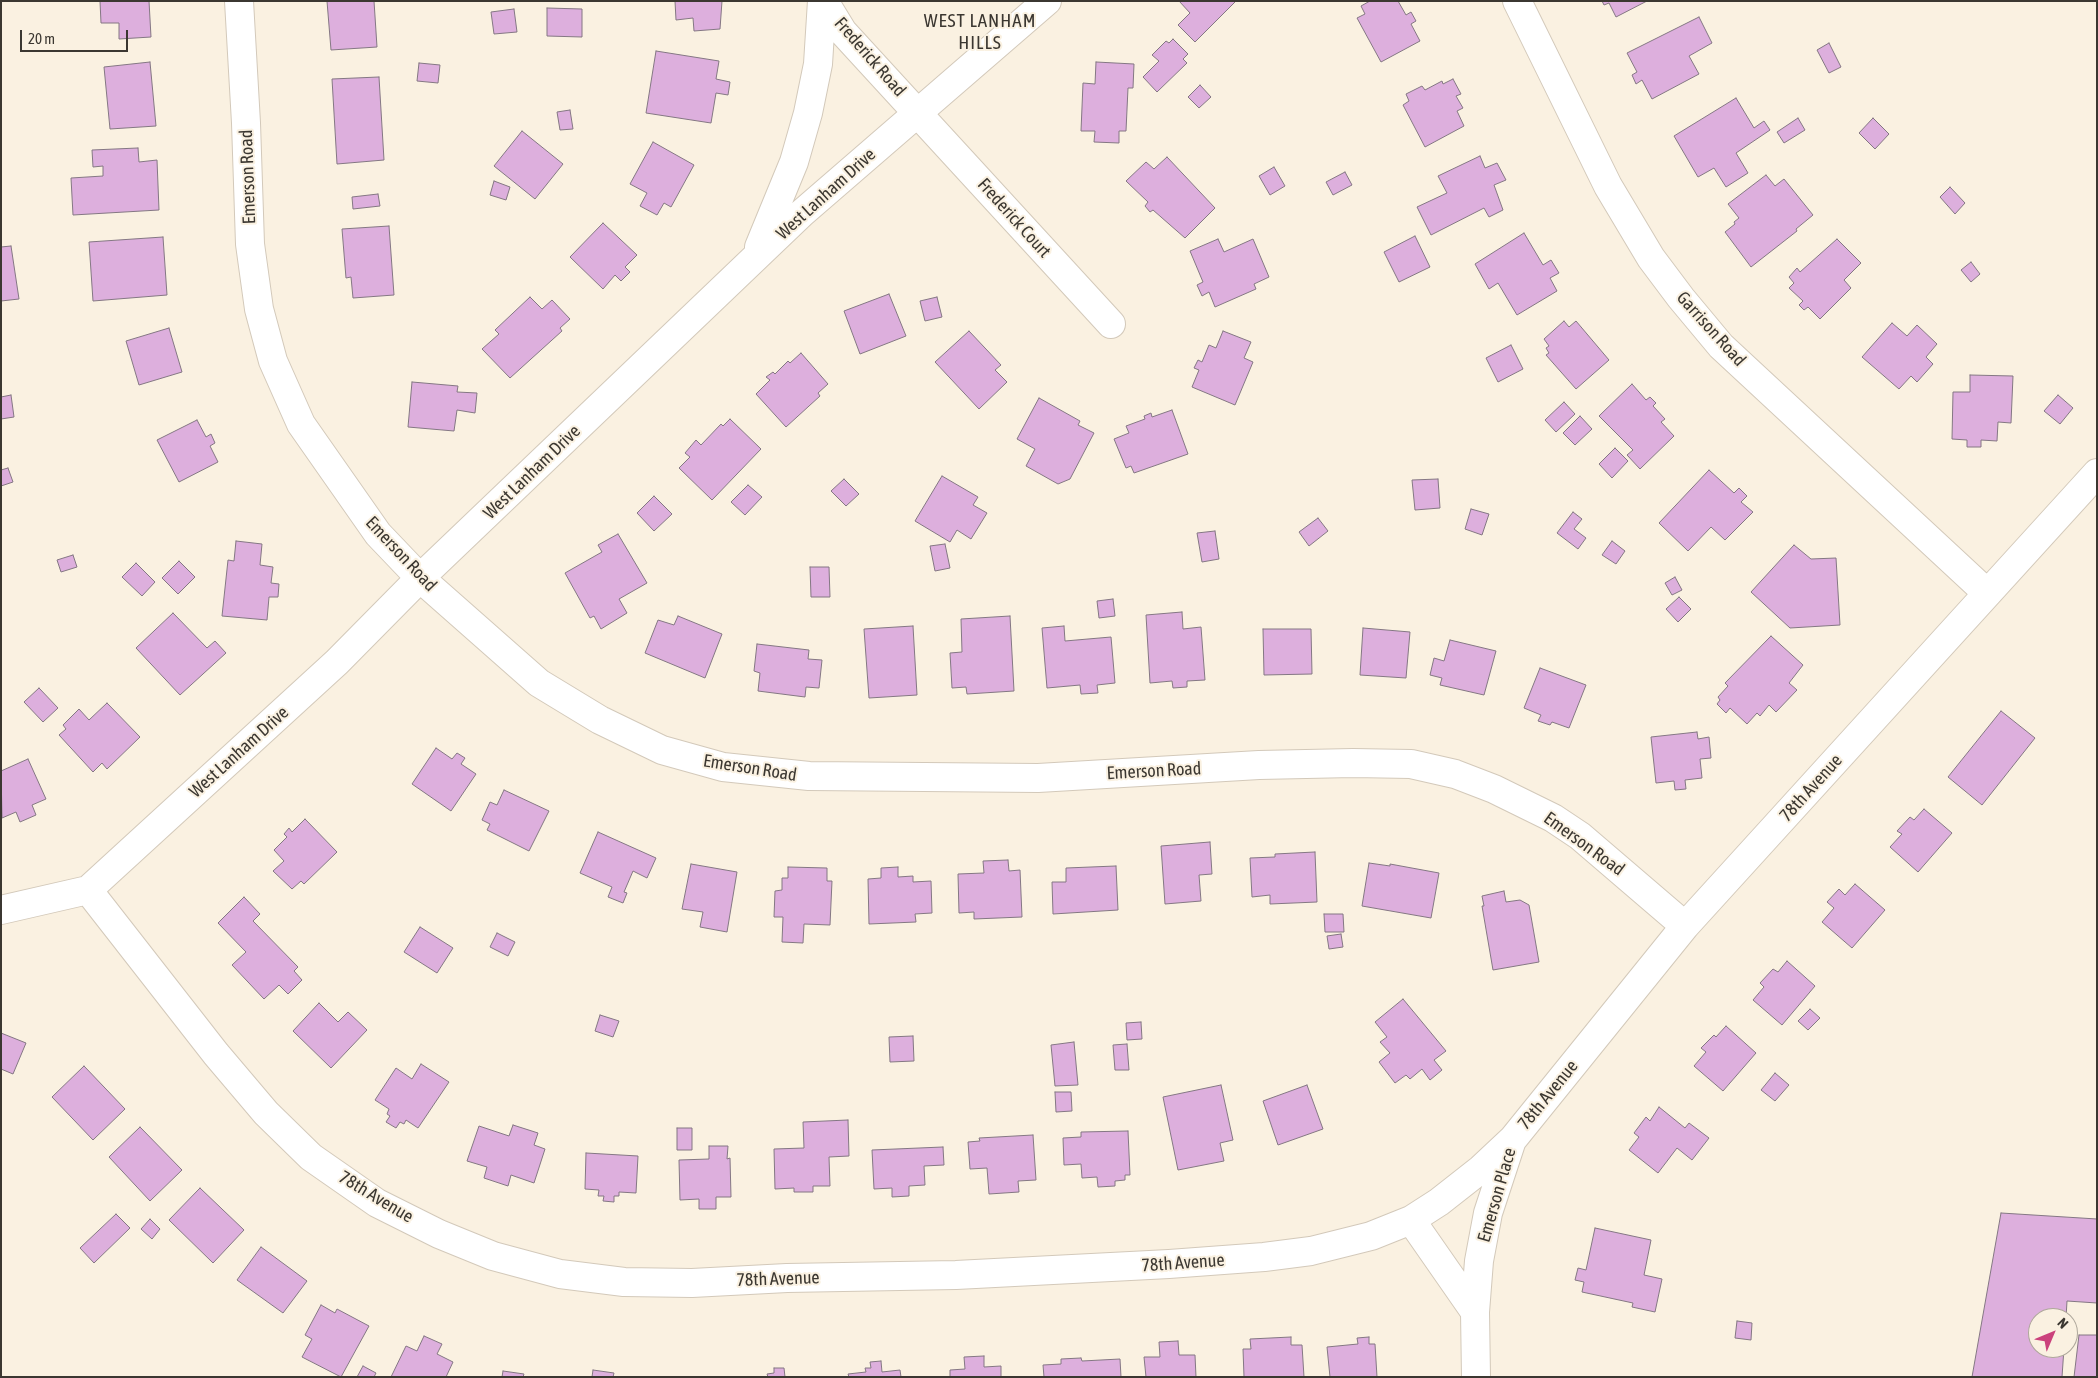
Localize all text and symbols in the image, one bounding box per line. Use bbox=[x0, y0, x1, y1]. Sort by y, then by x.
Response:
district label: WEST LANHAM HILLS bbox=[922, 10, 1038, 54]
street label: Frederick Road bbox=[830, 13, 910, 101]
scale bar bbox=[22, 20, 130, 52]
text: 20 m bbox=[28, 30, 55, 47]
street label: Emerson Road bbox=[236, 129, 260, 225]
street label: West Lanham Drive bbox=[772, 144, 880, 244]
street label: Frederick Court bbox=[973, 174, 1055, 262]
street label: Garrison Road bbox=[1672, 287, 1750, 371]
street label: West Lanham Drive bbox=[479, 420, 585, 524]
street label: Emerson Road bbox=[361, 512, 441, 596]
street label: West Lanham Drive bbox=[185, 702, 293, 802]
street label: Emerson Road bbox=[702, 750, 798, 786]
street label: 78th Avenue bbox=[1775, 750, 1847, 826]
street label: Emerson Road bbox=[1106, 758, 1202, 784]
street label: Emerson Road bbox=[1539, 807, 1629, 881]
street label: 78th Avenue bbox=[1513, 1056, 1583, 1134]
street label: Emerson Place bbox=[1473, 1145, 1521, 1245]
street label: 78th Avenue bbox=[335, 1166, 417, 1228]
street label: 78th Avenue bbox=[1141, 1249, 1225, 1277]
street label: 78th Avenue bbox=[736, 1267, 820, 1291]
north arrow bbox=[2028, 1308, 2078, 1358]
text: N bbox=[2054, 1315, 2071, 1332]

